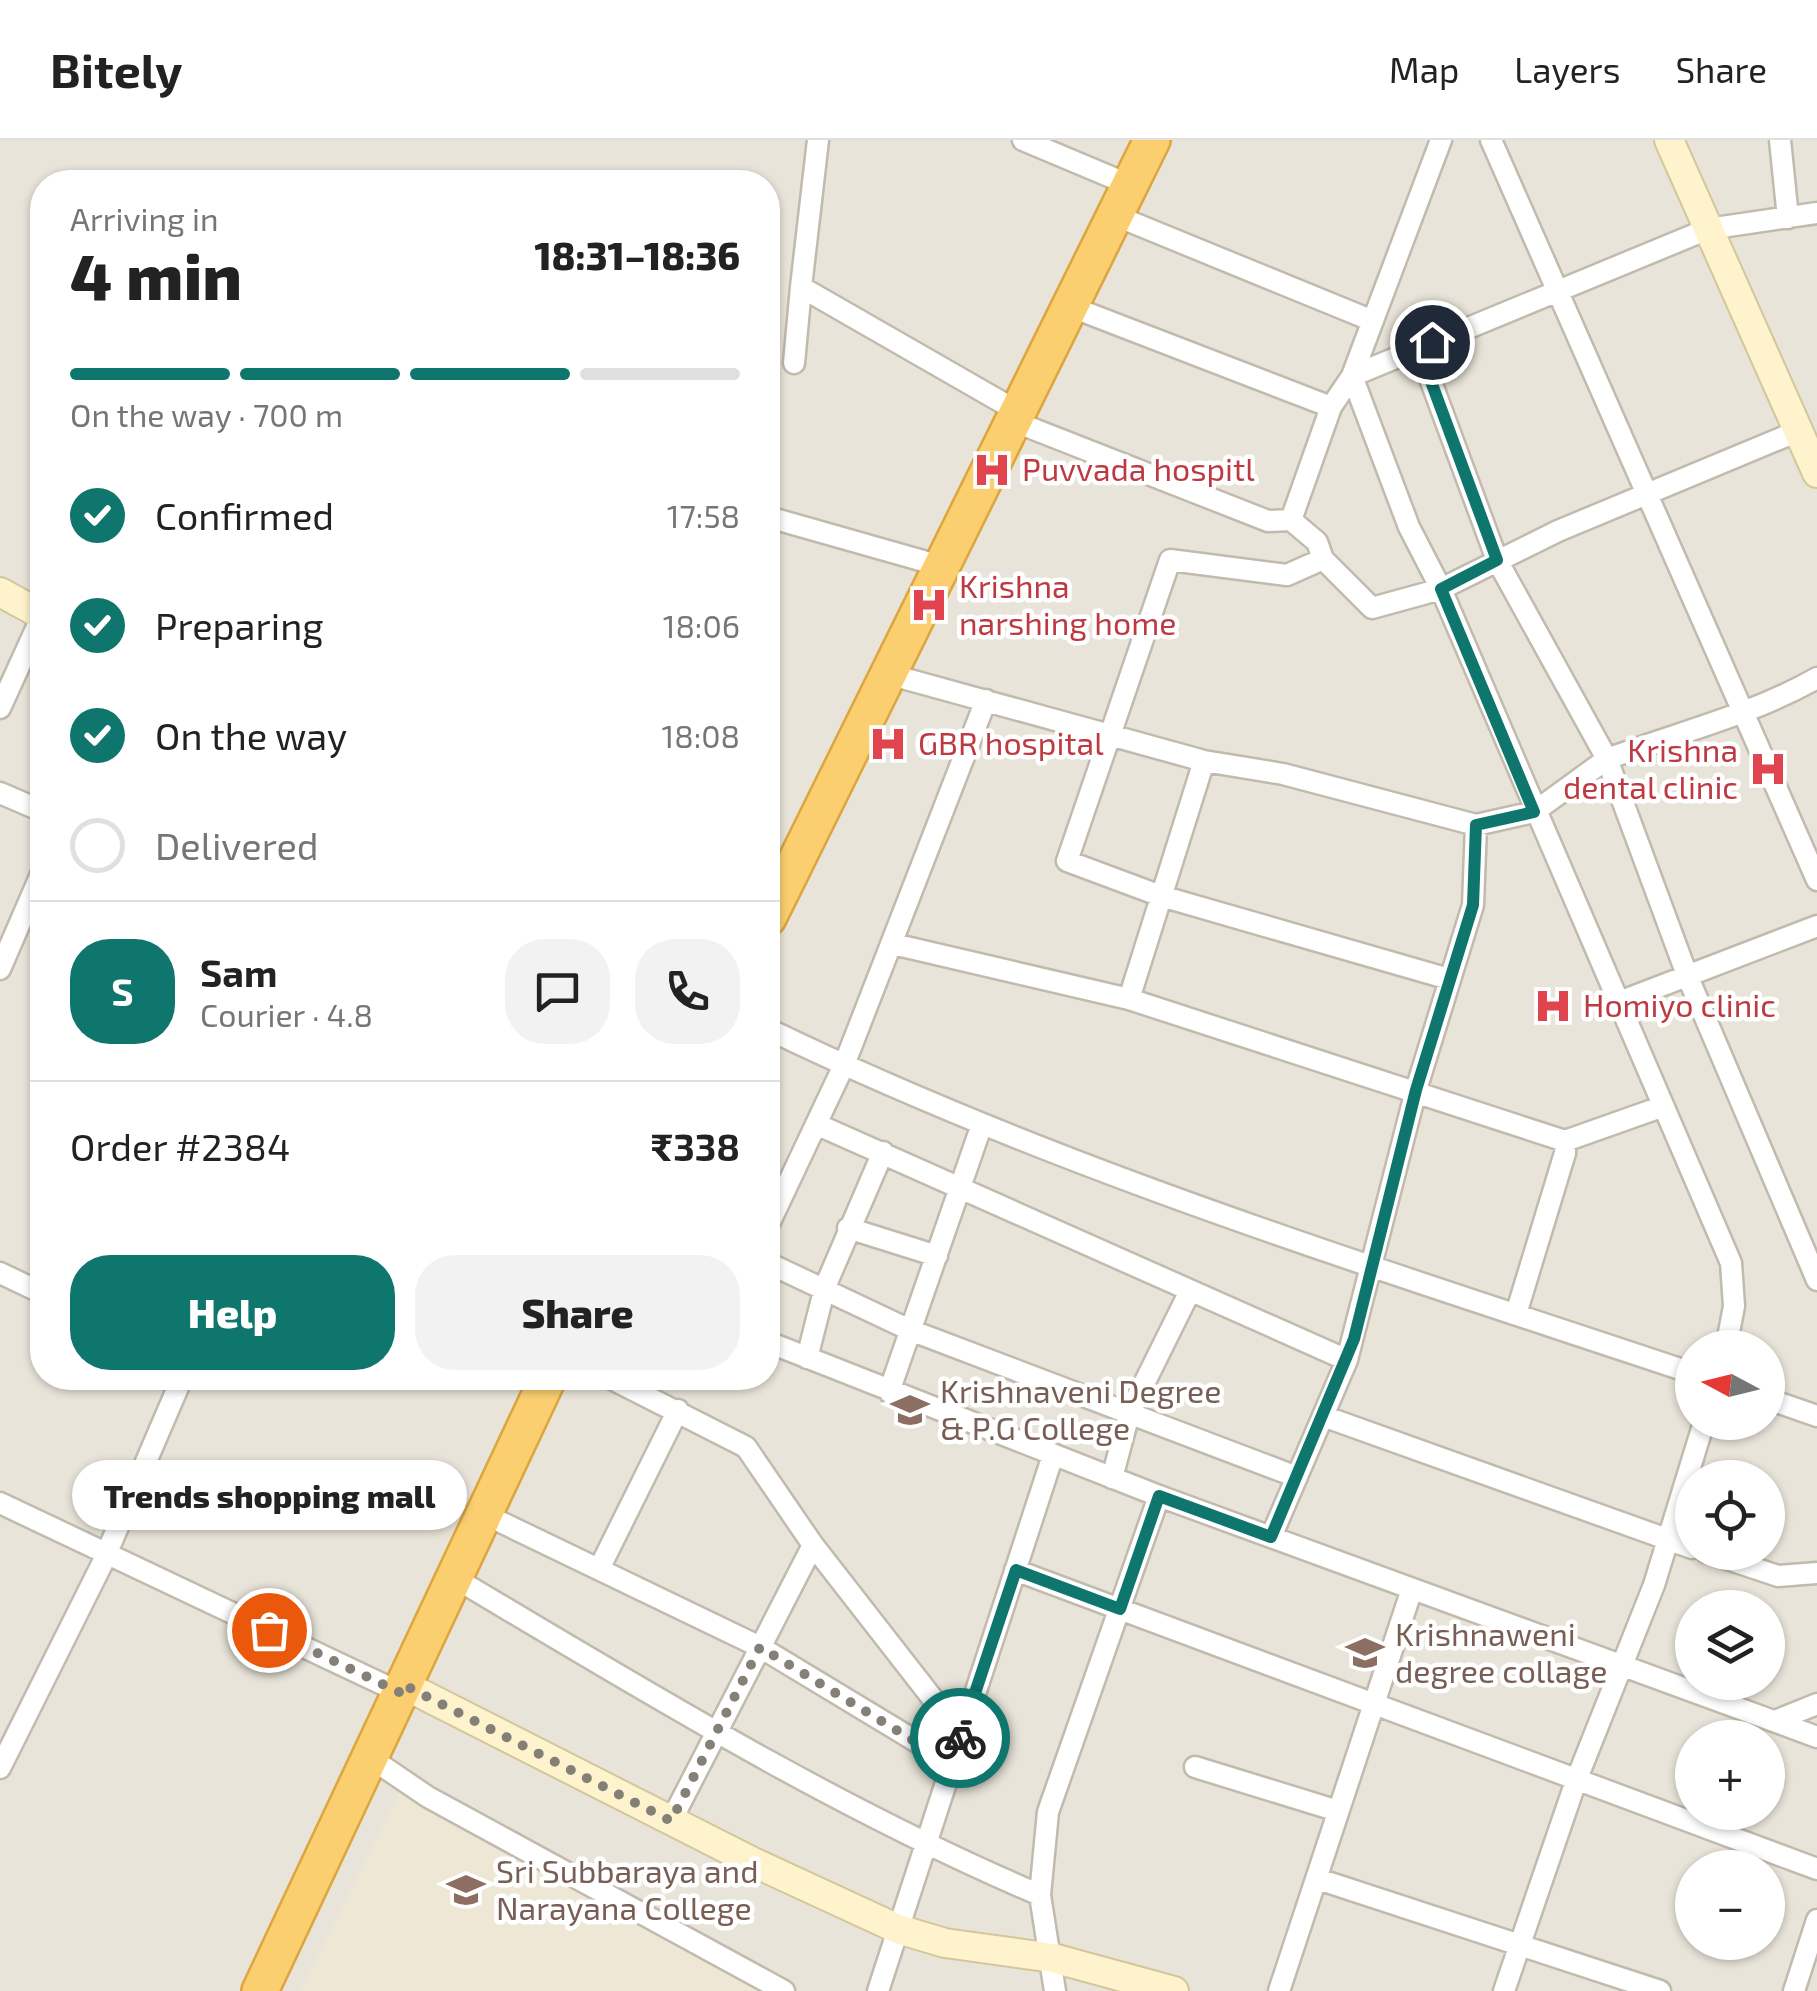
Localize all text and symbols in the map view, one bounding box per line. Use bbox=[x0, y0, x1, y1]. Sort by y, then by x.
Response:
text: Bitely bbox=[50, 40, 182, 98]
text: Map bbox=[1389, 48, 1459, 90]
text: Layers bbox=[1514, 48, 1620, 90]
text: Share bbox=[1675, 48, 1767, 90]
text: Arriving in bbox=[70, 199, 219, 237]
text: 18:31–18:36 bbox=[534, 232, 740, 278]
text: 4 min bbox=[70, 235, 242, 313]
pin bbox=[1390, 300, 1475, 385]
icon: home bbox=[1405, 315, 1460, 370]
text: On the way · 700 m bbox=[70, 395, 343, 433]
hospital icon: Puvvada hospitl bbox=[971, 449, 1013, 491]
place label: Puvvada hospitl bbox=[1022, 449, 1255, 487]
icon: check bbox=[70, 488, 125, 543]
text: Confirmed bbox=[155, 492, 334, 538]
text: 17:58 bbox=[667, 496, 740, 534]
place label: Krishna narshing home bbox=[959, 566, 1176, 641]
hospital icon: Krishna narshing home bbox=[908, 584, 950, 626]
icon: check bbox=[70, 598, 125, 653]
text: Preparing bbox=[155, 602, 323, 648]
text: 18:06 bbox=[663, 606, 740, 644]
icon: check bbox=[70, 708, 125, 763]
text: On the way bbox=[155, 712, 347, 758]
text: 18:08 bbox=[662, 716, 740, 754]
hospital icon: GBR hospital bbox=[867, 723, 909, 765]
place label: GBR hospital bbox=[918, 723, 1104, 761]
place label: Krishna dental clinic bbox=[1563, 730, 1738, 805]
hospital icon: Krishna dental clinic bbox=[1747, 748, 1789, 790]
text: Delivered bbox=[155, 822, 319, 868]
button: chat bbox=[505, 939, 610, 1044]
button: phone bbox=[635, 939, 740, 1044]
text: Sam bbox=[200, 949, 277, 995]
text: S bbox=[111, 968, 134, 1014]
hospital icon: Homiyo clinic bbox=[1532, 985, 1574, 1027]
place label: Homiyo clinic bbox=[1583, 985, 1776, 1023]
text: Courier · 4.8 bbox=[200, 995, 373, 1033]
text: Order #2384 bbox=[70, 1123, 290, 1169]
text: ₹338 bbox=[651, 1123, 740, 1169]
button: Help bbox=[70, 1255, 395, 1370]
button: Share bbox=[415, 1255, 740, 1370]
north arrow bbox=[1675, 1330, 1785, 1440]
map controls bbox=[1675, 1330, 1785, 1960]
place label: Krishnaveni Degree & P.G College bbox=[940, 1371, 1221, 1446]
school or university icon: Krishnaveni Degree & P.G College bbox=[889, 1389, 931, 1431]
callout: Trends shopping mall bbox=[71, 1460, 466, 1530]
button: locate bbox=[1675, 1460, 1785, 1570]
text: Trends shopping mall bbox=[103, 1476, 436, 1514]
pin bbox=[227, 1588, 312, 1673]
button: layers bbox=[1675, 1590, 1785, 1700]
icon: bag bbox=[242, 1603, 297, 1658]
place label: Krishnaweni degree collage bbox=[1395, 1614, 1607, 1689]
school or university icon: Krishnaweni degree collage bbox=[1344, 1632, 1386, 1674]
courier bbox=[910, 1688, 1010, 1788]
icon: bike bbox=[933, 1711, 988, 1766]
button: + bbox=[1675, 1720, 1785, 1830]
button: − bbox=[1675, 1850, 1785, 1960]
place label: Sri Subbaraya and Narayana College bbox=[496, 1851, 758, 1926]
school or university icon: Sri Subbaraya and Narayana College bbox=[445, 1869, 487, 1911]

